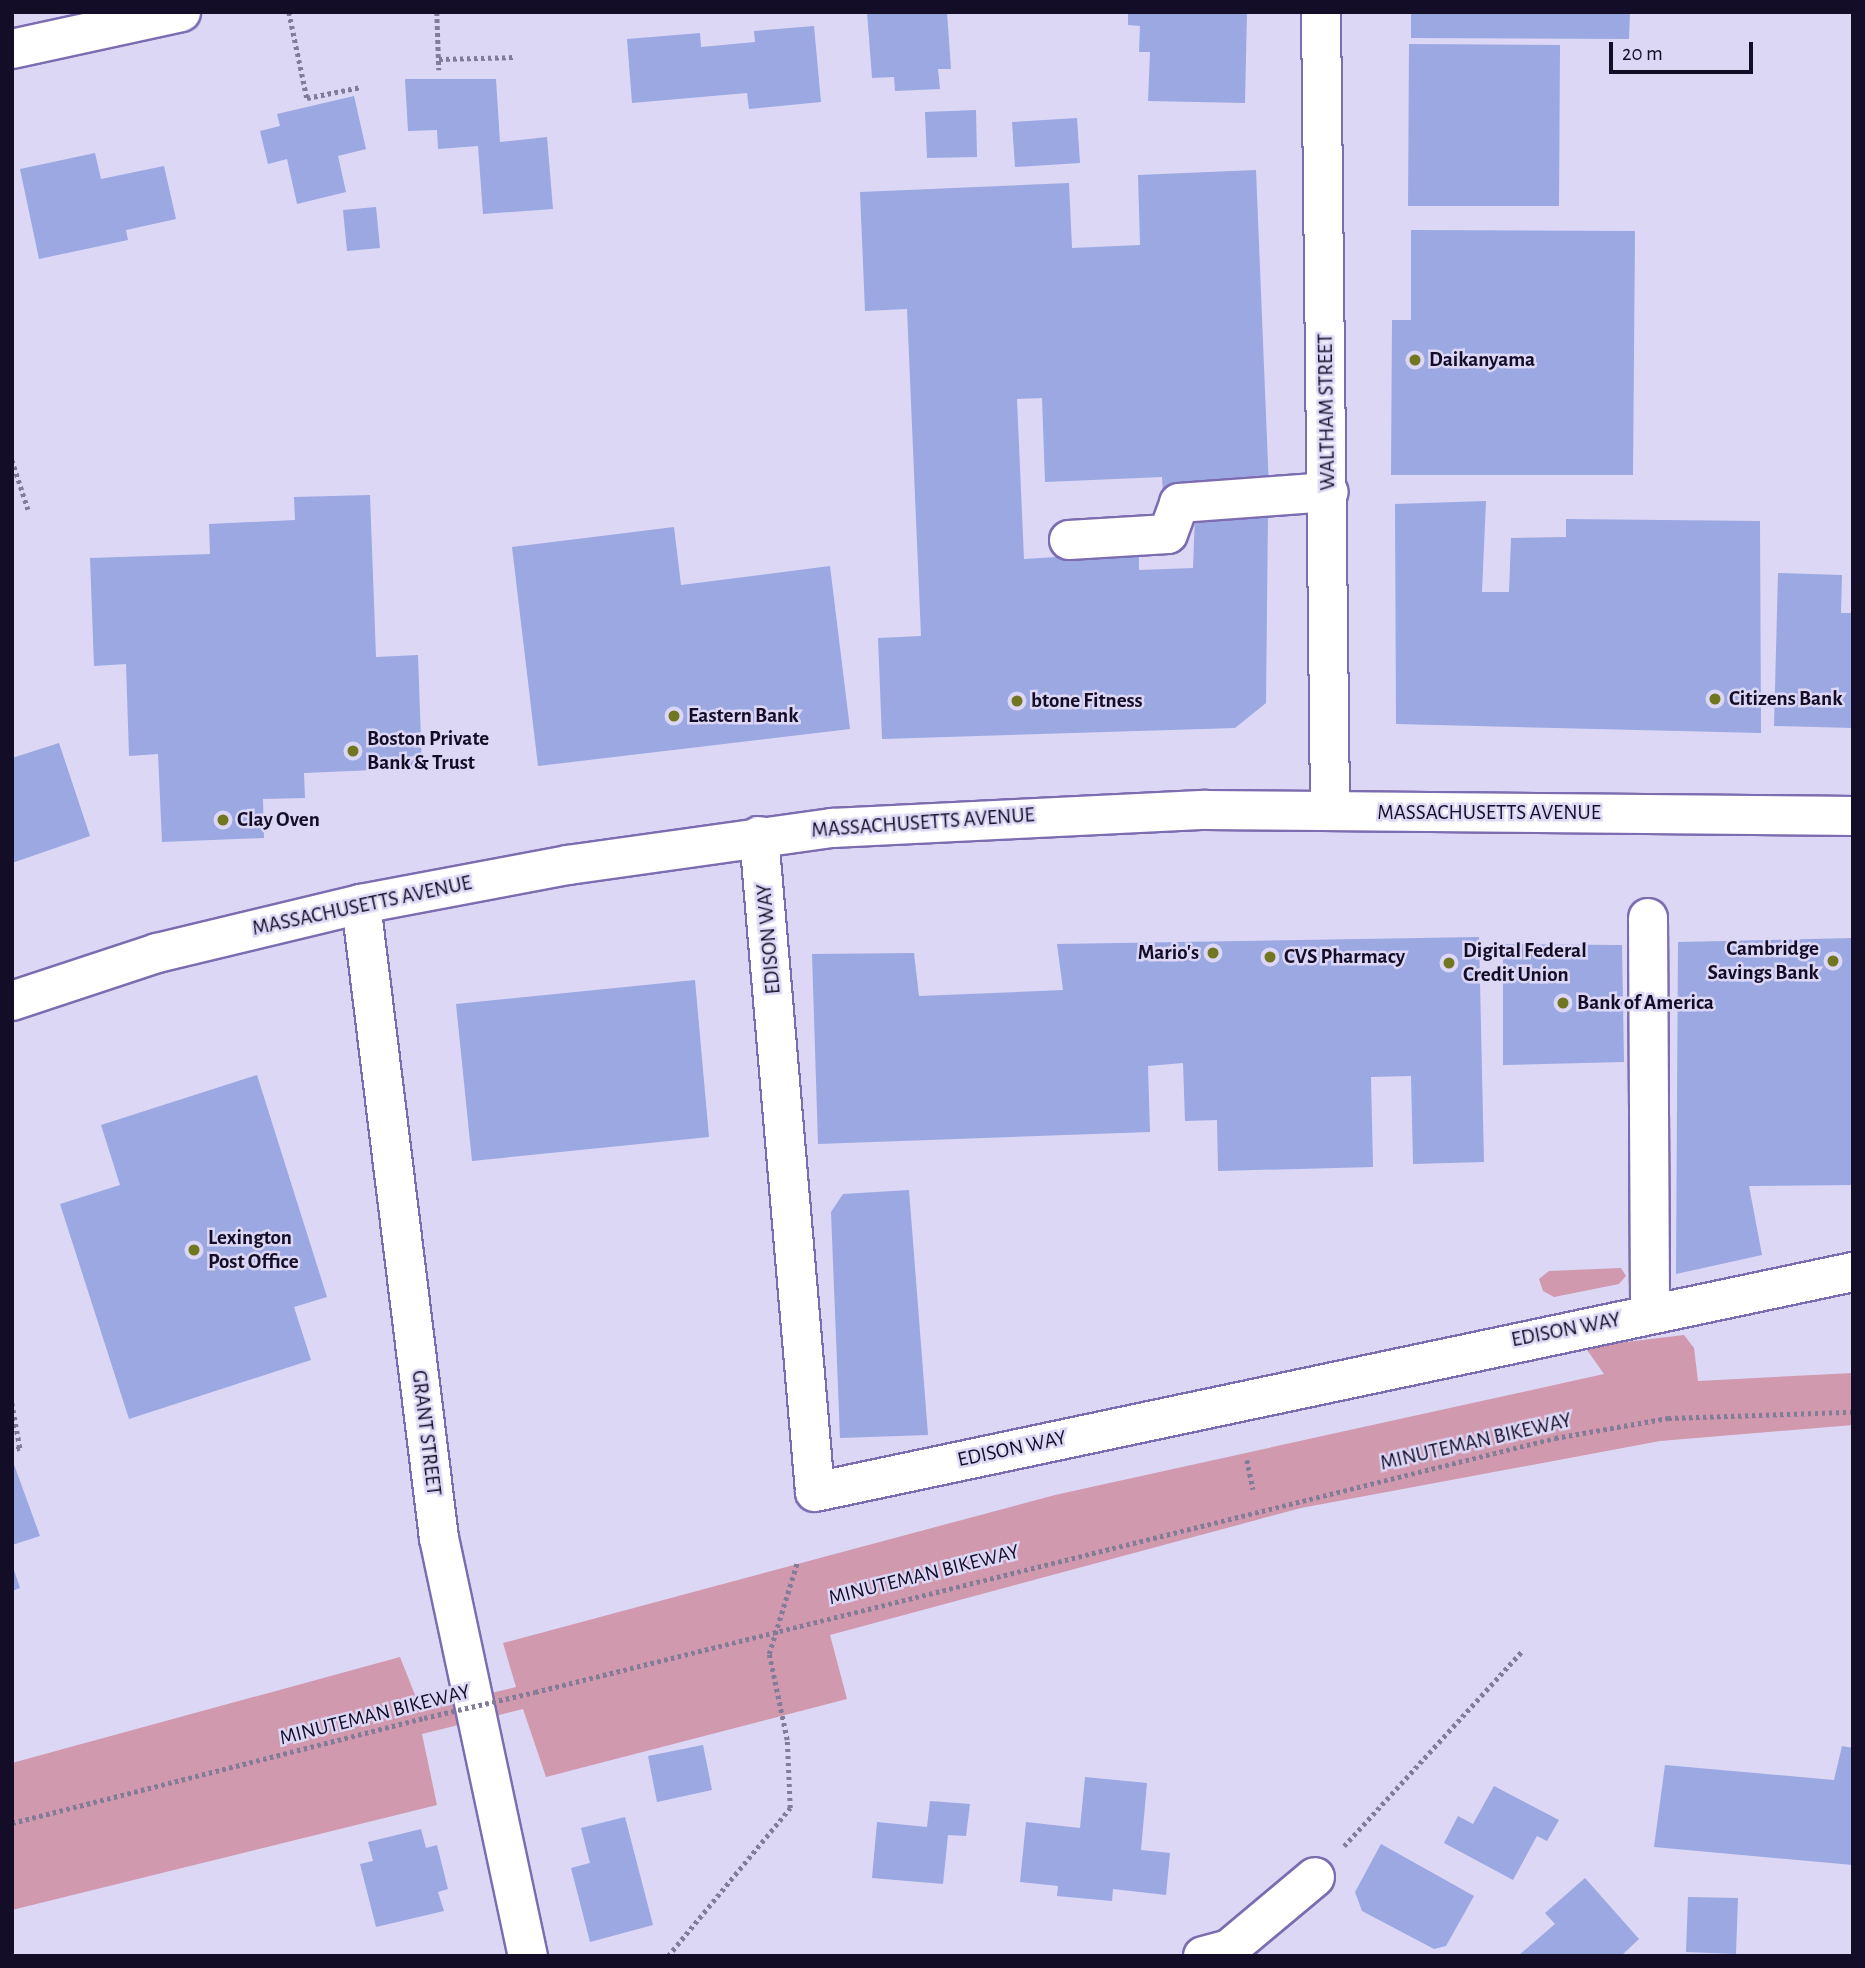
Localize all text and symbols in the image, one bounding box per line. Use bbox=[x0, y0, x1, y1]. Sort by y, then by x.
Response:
scale bar bbox=[1613, 28, 1756, 72]
text: 20 m bbox=[1622, 43, 1663, 64]
street label: WALTHAM STREET bbox=[1313, 333, 1341, 491]
place label: Daikanyama bbox=[1429, 347, 1535, 373]
marker: Daikanyama bbox=[1407, 352, 1423, 368]
place label: Citizens Bank bbox=[1729, 686, 1843, 712]
place label: btone Fitness bbox=[1031, 688, 1143, 714]
marker: Citizens Bank bbox=[1707, 691, 1723, 707]
marker: btone Fitness bbox=[1009, 693, 1025, 709]
place label: Eastern Bank bbox=[688, 703, 799, 729]
marker: Eastern Bank bbox=[666, 708, 682, 724]
place label: Boston Private Bank & Trust bbox=[367, 726, 489, 776]
marker: Boston Private Bank & Trust bbox=[345, 743, 361, 759]
street label: MASSACHUSETTS AVENUE bbox=[1377, 800, 1601, 826]
street label: MASSACHUSETTS AVENUE bbox=[811, 803, 1035, 843]
place label: Clay Oven bbox=[237, 807, 320, 833]
marker: Clay Oven bbox=[215, 812, 231, 828]
street label: MASSACHUSETTS AVENUE bbox=[250, 870, 474, 942]
street label: EDISON WAY bbox=[752, 883, 786, 995]
place label: Cambridge Savings Bank bbox=[1708, 936, 1819, 986]
place label: Digital Federal Credit Union bbox=[1463, 938, 1587, 988]
place label: Mario's bbox=[1138, 940, 1199, 966]
place label: CVS Pharmacy bbox=[1284, 944, 1405, 970]
marker: Mario's bbox=[1205, 945, 1221, 961]
marker: CVS Pharmacy bbox=[1262, 949, 1278, 965]
marker: Cambridge Savings Bank bbox=[1825, 953, 1841, 969]
marker: Digital Federal Credit Union bbox=[1441, 955, 1457, 971]
place label: Bank of America bbox=[1577, 990, 1714, 1016]
marker: Bank of America bbox=[1555, 995, 1571, 1011]
place label: Lexington Post Office bbox=[208, 1225, 299, 1275]
marker: Lexington Post Office bbox=[186, 1242, 202, 1258]
street label: EDISON WAY bbox=[1509, 1307, 1623, 1353]
street label: GRANT STREET bbox=[406, 1369, 446, 1497]
street label: MINUTEMAN BIKEWAY bbox=[1378, 1408, 1574, 1476]
street label: EDISON WAY bbox=[955, 1425, 1069, 1473]
street label: MINUTEMAN BIKEWAY bbox=[826, 1539, 1022, 1611]
street label: MINUTEMAN BIKEWAY bbox=[277, 1679, 473, 1751]

